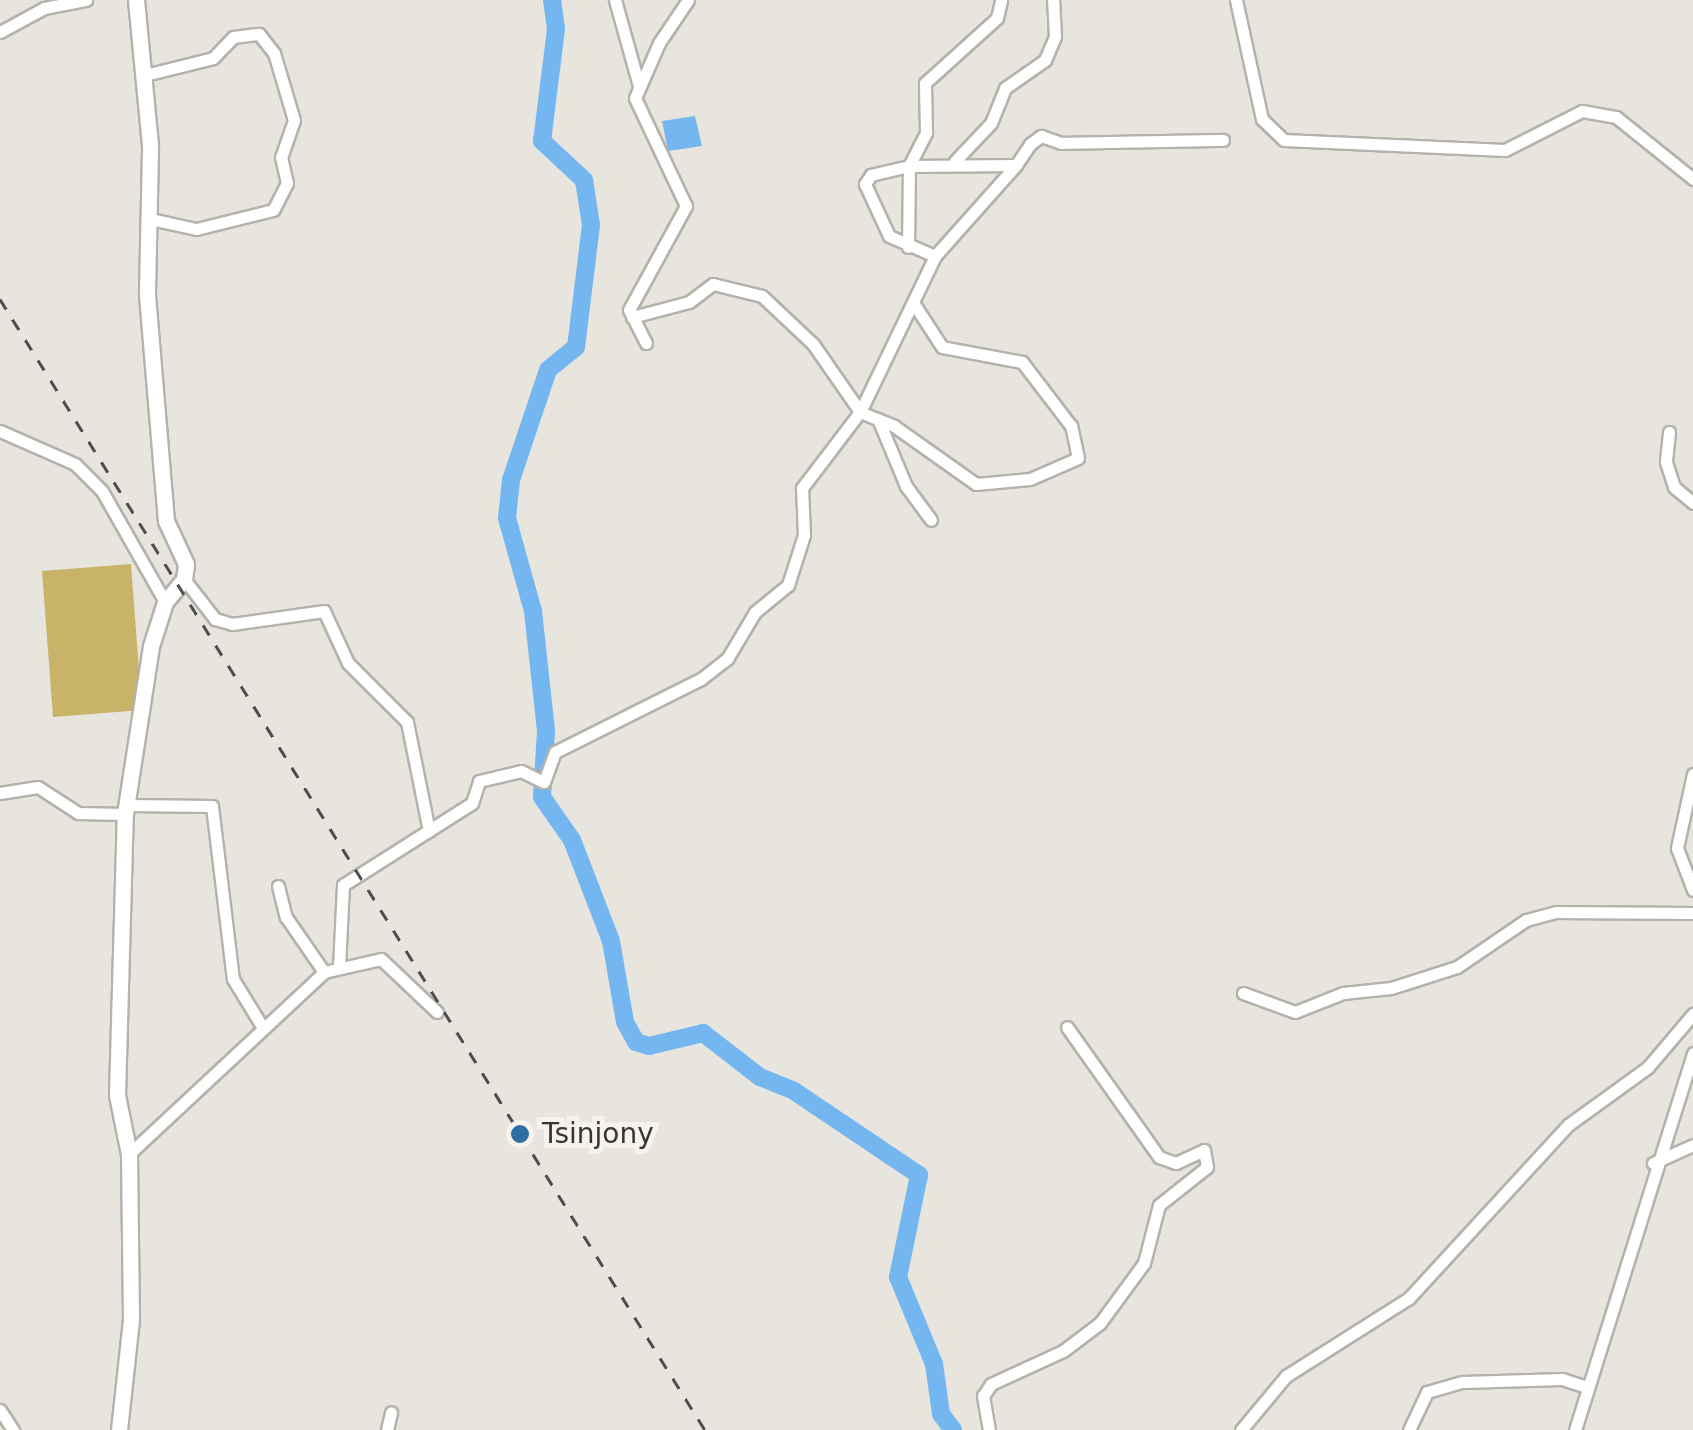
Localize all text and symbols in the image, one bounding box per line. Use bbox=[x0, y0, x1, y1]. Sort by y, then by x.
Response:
place label: Tsinjony bbox=[542, 1117, 654, 1151]
marker: Tsinjony bbox=[507, 1121, 533, 1147]

